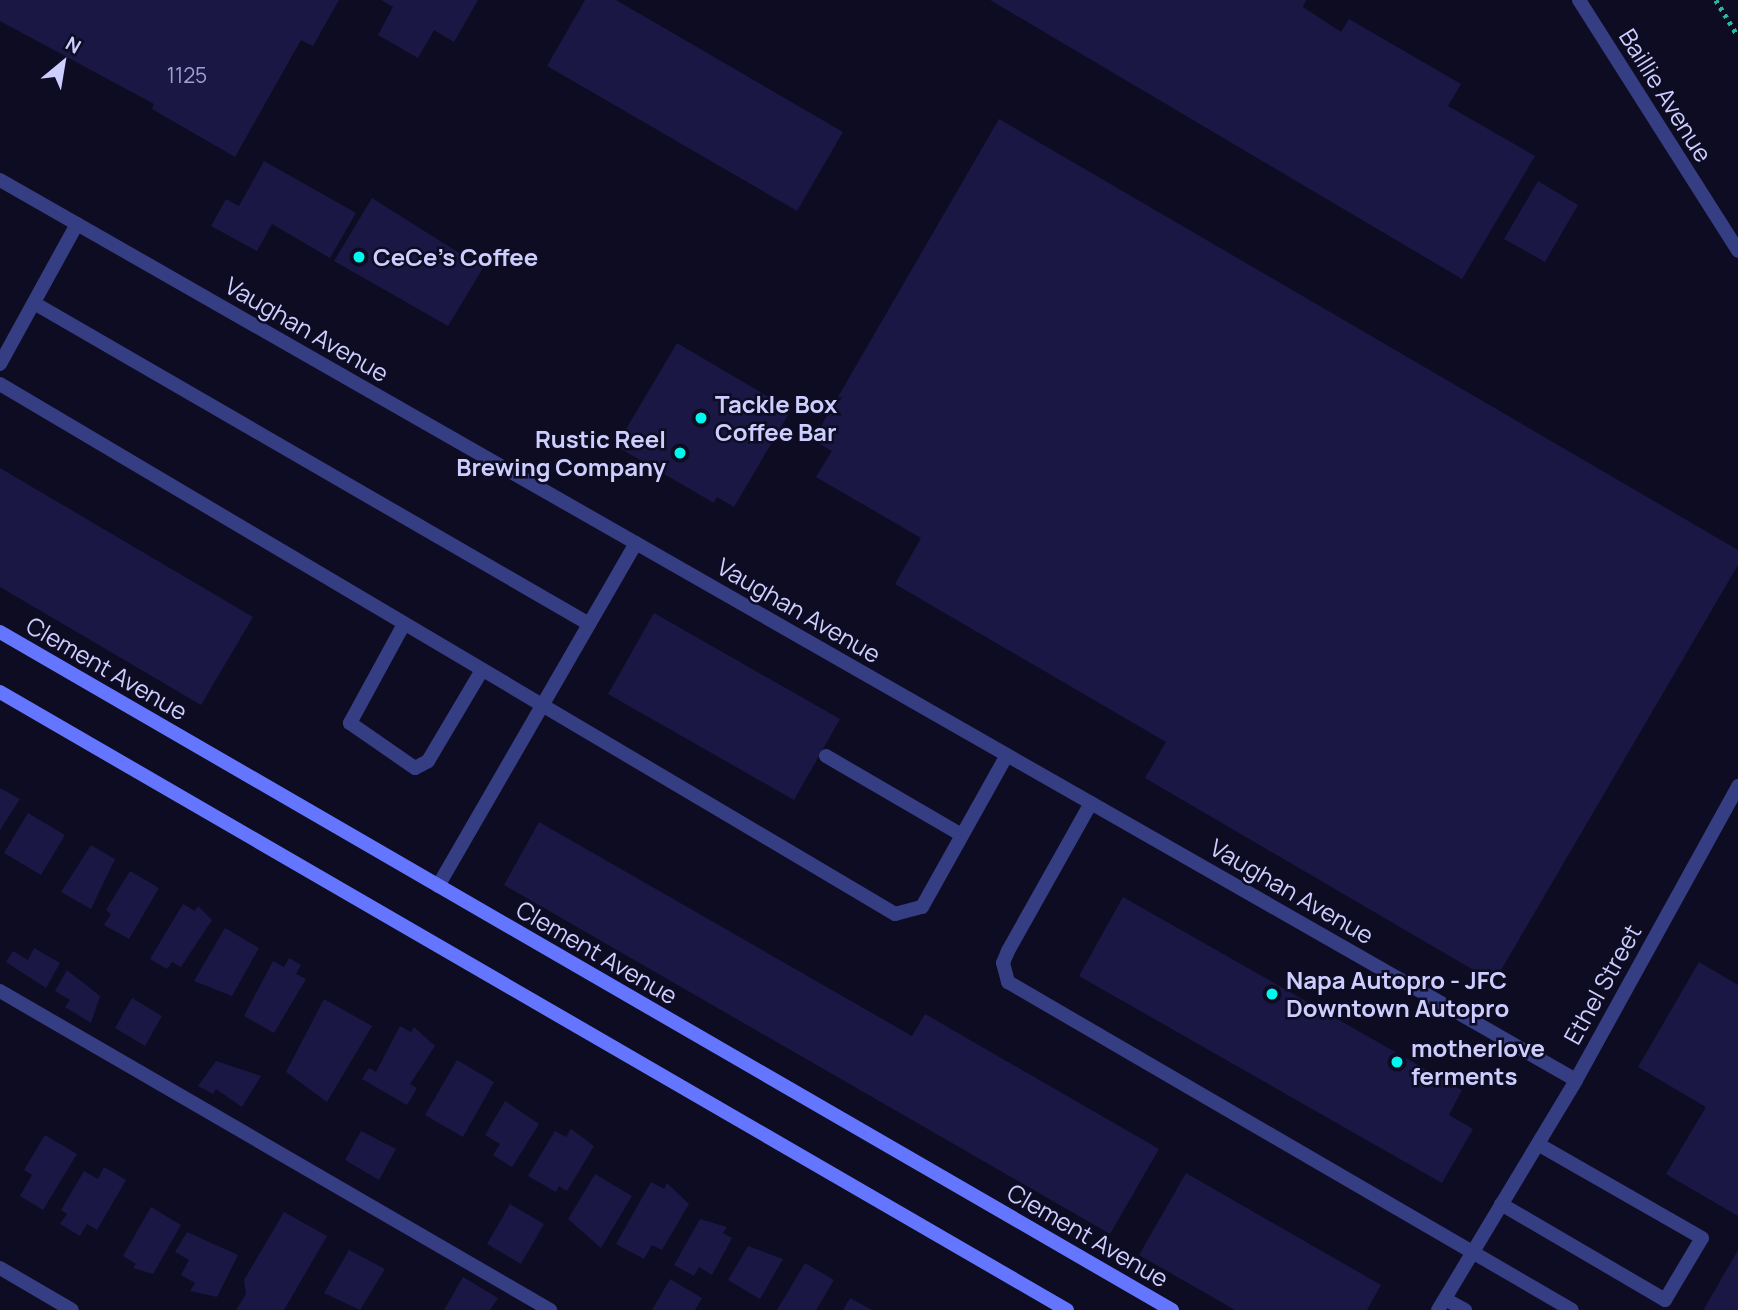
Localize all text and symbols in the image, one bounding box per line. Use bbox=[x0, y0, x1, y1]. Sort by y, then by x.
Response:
street label: Baillie Avenue bbox=[1614, 23, 1718, 167]
north arrow bbox=[28, 28, 98, 98]
text: N bbox=[61, 30, 86, 59]
house number: 1125 bbox=[167, 62, 207, 88]
place label: CeCe's Coffee bbox=[373, 243, 538, 271]
marker: CeCe's Coffee bbox=[351, 249, 367, 265]
street label: Vaughan Avenue bbox=[220, 271, 394, 387]
place label: Tackle Box Coffee Bar bbox=[715, 390, 837, 446]
marker: Tackle Box Coffee Bar bbox=[693, 410, 709, 426]
place label: Rustic Reel Brewing Company bbox=[456, 425, 666, 481]
marker: Rustic Reel Brewing Company bbox=[672, 445, 688, 461]
street label: Vaughan Avenue bbox=[712, 552, 886, 668]
street label: Clement Avenue bbox=[21, 610, 193, 726]
street label: Vaughan Avenue bbox=[1205, 833, 1379, 949]
street label: Clement Avenue bbox=[511, 894, 683, 1010]
street label: Ethel Street bbox=[1557, 919, 1647, 1049]
place label: Napa Autopro - JFC Downtown Autopro bbox=[1286, 966, 1509, 1022]
marker: Napa Autopro - JFC Downtown Autopro bbox=[1264, 986, 1280, 1002]
place label: motherlove ferments bbox=[1411, 1034, 1545, 1090]
marker: motherlove ferments bbox=[1389, 1054, 1405, 1070]
street label: Clement Avenue bbox=[1002, 1177, 1174, 1293]

